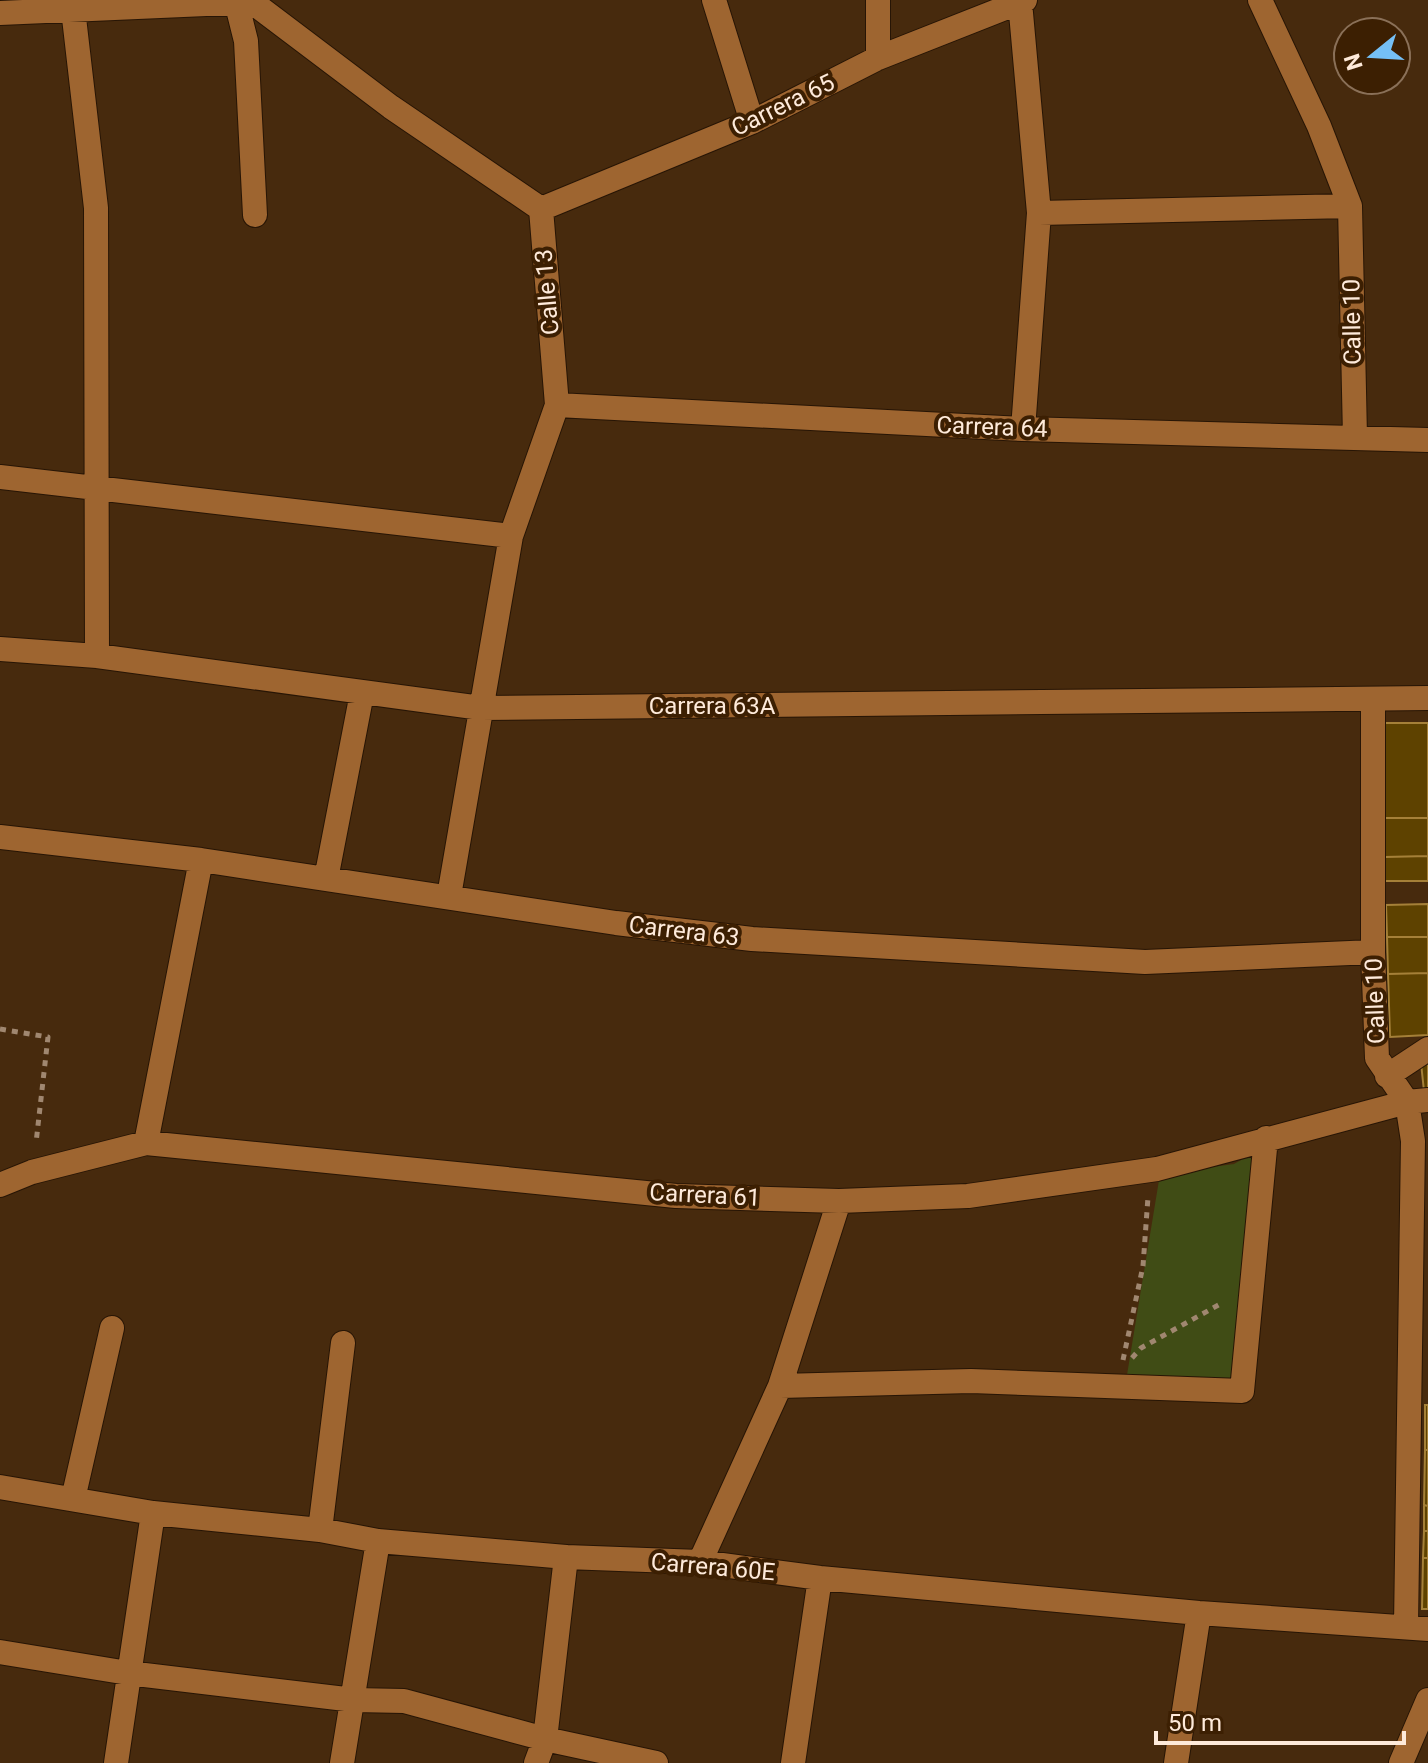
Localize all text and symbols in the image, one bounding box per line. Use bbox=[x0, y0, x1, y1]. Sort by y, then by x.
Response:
north arrow bbox=[1332, 16, 1412, 96]
text: N bbox=[1339, 51, 1368, 73]
street label: Carrera 65 bbox=[727, 68, 839, 142]
street label: Calle 13 bbox=[529, 248, 565, 336]
street label: Calle 10 bbox=[1337, 279, 1367, 365]
street label: Carrera 64 bbox=[936, 411, 1048, 443]
street label: Carrera 63A bbox=[649, 692, 776, 720]
street label: Carrera 63 bbox=[627, 910, 741, 952]
street label: Calle 10 bbox=[1360, 958, 1390, 1044]
street label: Carrera 61 bbox=[649, 1178, 761, 1212]
street label: Carrera 60E bbox=[650, 1548, 776, 1586]
scale bar bbox=[1156, 1695, 1404, 1745]
text: 50 m bbox=[1168, 1709, 1222, 1737]

